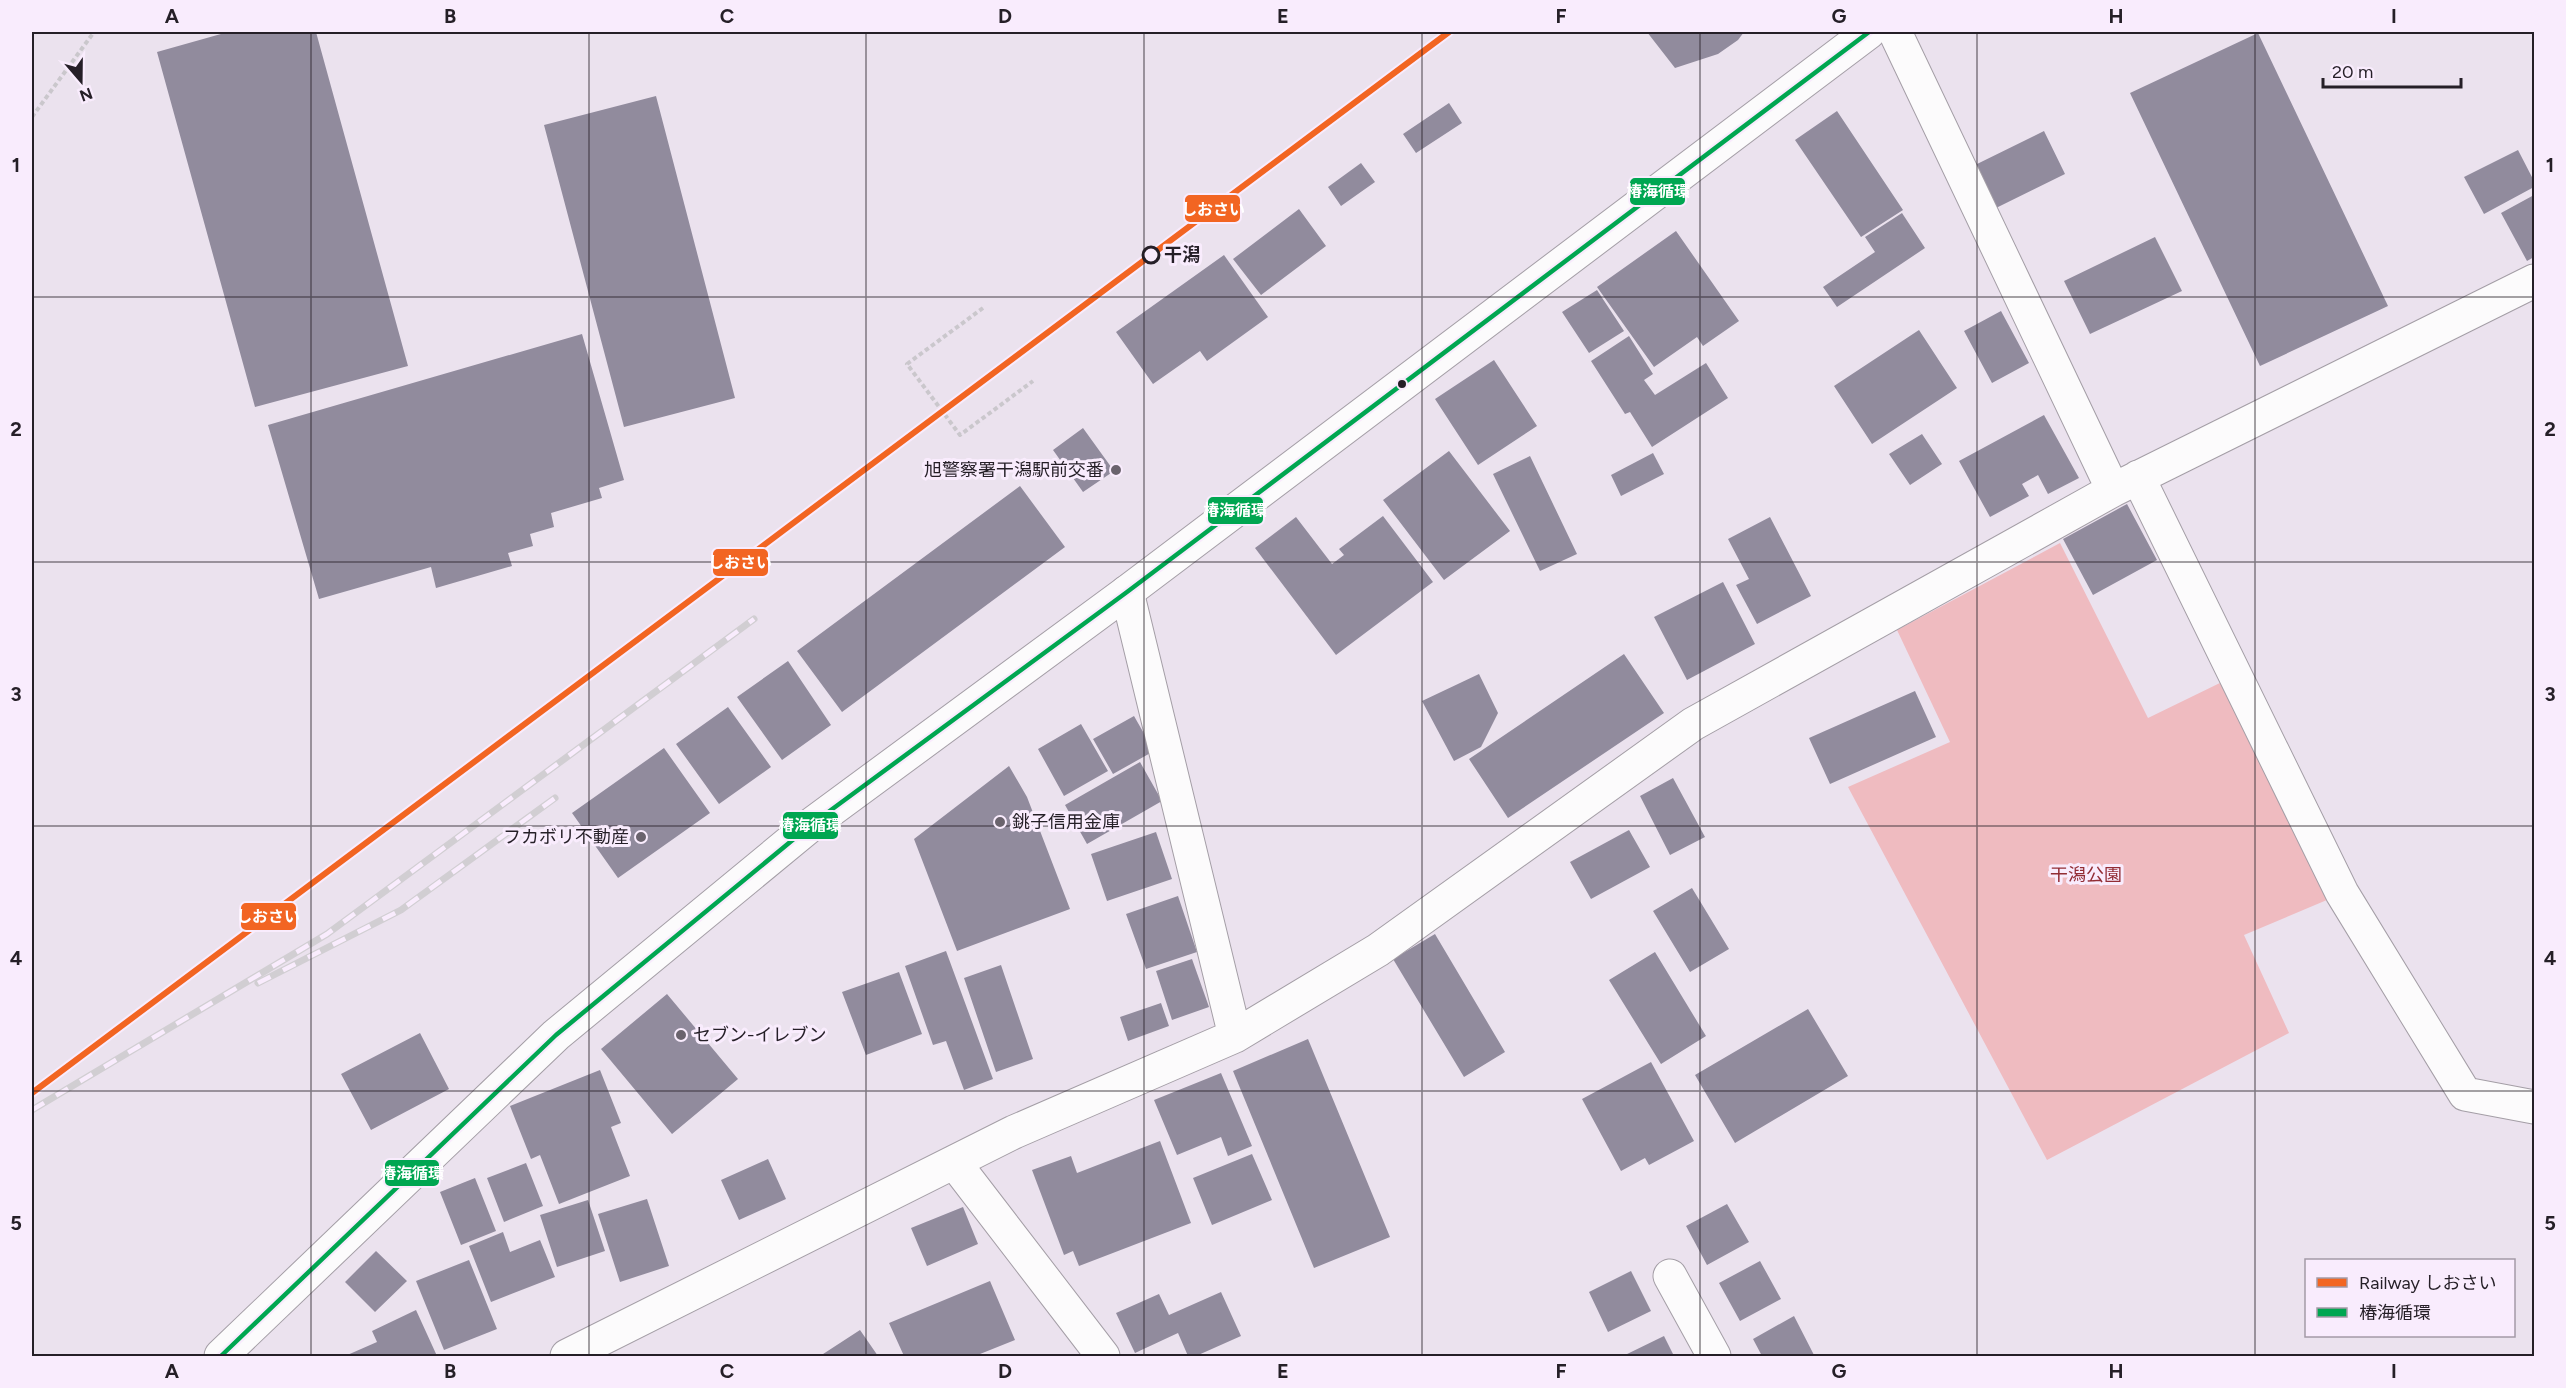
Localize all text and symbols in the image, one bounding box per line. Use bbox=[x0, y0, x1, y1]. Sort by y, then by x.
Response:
text: A bbox=[165, 4, 180, 28]
text: B bbox=[444, 4, 456, 28]
text: C bbox=[720, 4, 734, 28]
text: D bbox=[998, 4, 1012, 28]
text: E bbox=[1277, 4, 1289, 28]
text: F bbox=[1555, 4, 1567, 28]
text: G bbox=[1832, 4, 1847, 28]
text: H bbox=[2109, 4, 2124, 28]
text: I bbox=[2391, 4, 2397, 28]
north arrow bbox=[51, 51, 111, 111]
scale bar bbox=[2323, 51, 2461, 89]
text: 20 m bbox=[2332, 61, 2373, 83]
text: N bbox=[77, 84, 95, 106]
text: 1 bbox=[12, 153, 20, 177]
text: 1 bbox=[2546, 153, 2554, 177]
line badge: 椿海循環 bbox=[1629, 177, 1686, 206]
text: 椿海循環 bbox=[1626, 182, 1690, 201]
line badge: しおさい bbox=[1184, 194, 1241, 223]
text: しおさい bbox=[1181, 200, 1245, 219]
place label: 干潟 bbox=[1164, 244, 1200, 266]
marker: 干潟 bbox=[1142, 246, 1160, 264]
unlabelled marker bbox=[1396, 378, 1408, 390]
text: 2 bbox=[10, 417, 22, 441]
text: 2 bbox=[2544, 417, 2556, 441]
place label: 旭警察署干潟駅前交番 bbox=[924, 459, 1104, 481]
marker: 旭警察署干潟駅前交番 bbox=[1109, 463, 1123, 477]
line badge: 椿海循環 bbox=[1207, 496, 1264, 525]
text: 椿海循環 bbox=[1203, 501, 1267, 520]
line badge: しおさい bbox=[712, 548, 769, 577]
text: しおさい bbox=[708, 553, 772, 572]
text: 3 bbox=[10, 682, 22, 706]
text: 3 bbox=[2544, 682, 2556, 706]
line badge: 椿海循環 bbox=[782, 811, 839, 840]
place label: 銚子信用金庫 bbox=[1012, 811, 1120, 833]
marker: 銚子信用金庫 bbox=[993, 815, 1007, 829]
text: 椿海循環 bbox=[778, 816, 842, 835]
place label: フカボリ不動産 bbox=[503, 826, 629, 848]
marker: フカボリ不動産 bbox=[634, 830, 648, 844]
park label: 干潟公園 bbox=[2050, 864, 2122, 886]
line badge: しおさい bbox=[240, 902, 297, 931]
text: しおさい bbox=[236, 907, 300, 926]
text: 4 bbox=[10, 946, 23, 970]
text: 4 bbox=[2544, 946, 2557, 970]
place label: セブン-イレブン bbox=[693, 1024, 827, 1046]
marker: セブン-イレブン bbox=[674, 1028, 688, 1042]
line badge: 椿海循環 bbox=[384, 1159, 440, 1187]
text: 椿海循環 bbox=[380, 1164, 444, 1183]
text: 5 bbox=[10, 1211, 22, 1235]
text: 5 bbox=[2544, 1211, 2556, 1235]
legend bbox=[2305, 1259, 2515, 1337]
text: Railway しおさい bbox=[2359, 1272, 2496, 1294]
text: 椿海循環 bbox=[2359, 1302, 2431, 1324]
text: A bbox=[165, 1359, 180, 1383]
text: B bbox=[444, 1359, 456, 1383]
text: C bbox=[720, 1359, 734, 1383]
text: D bbox=[998, 1359, 1012, 1383]
text: E bbox=[1277, 1359, 1289, 1383]
text: F bbox=[1555, 1359, 1567, 1383]
text: G bbox=[1832, 1359, 1847, 1383]
text: H bbox=[2109, 1359, 2124, 1383]
text: I bbox=[2391, 1359, 2397, 1383]

